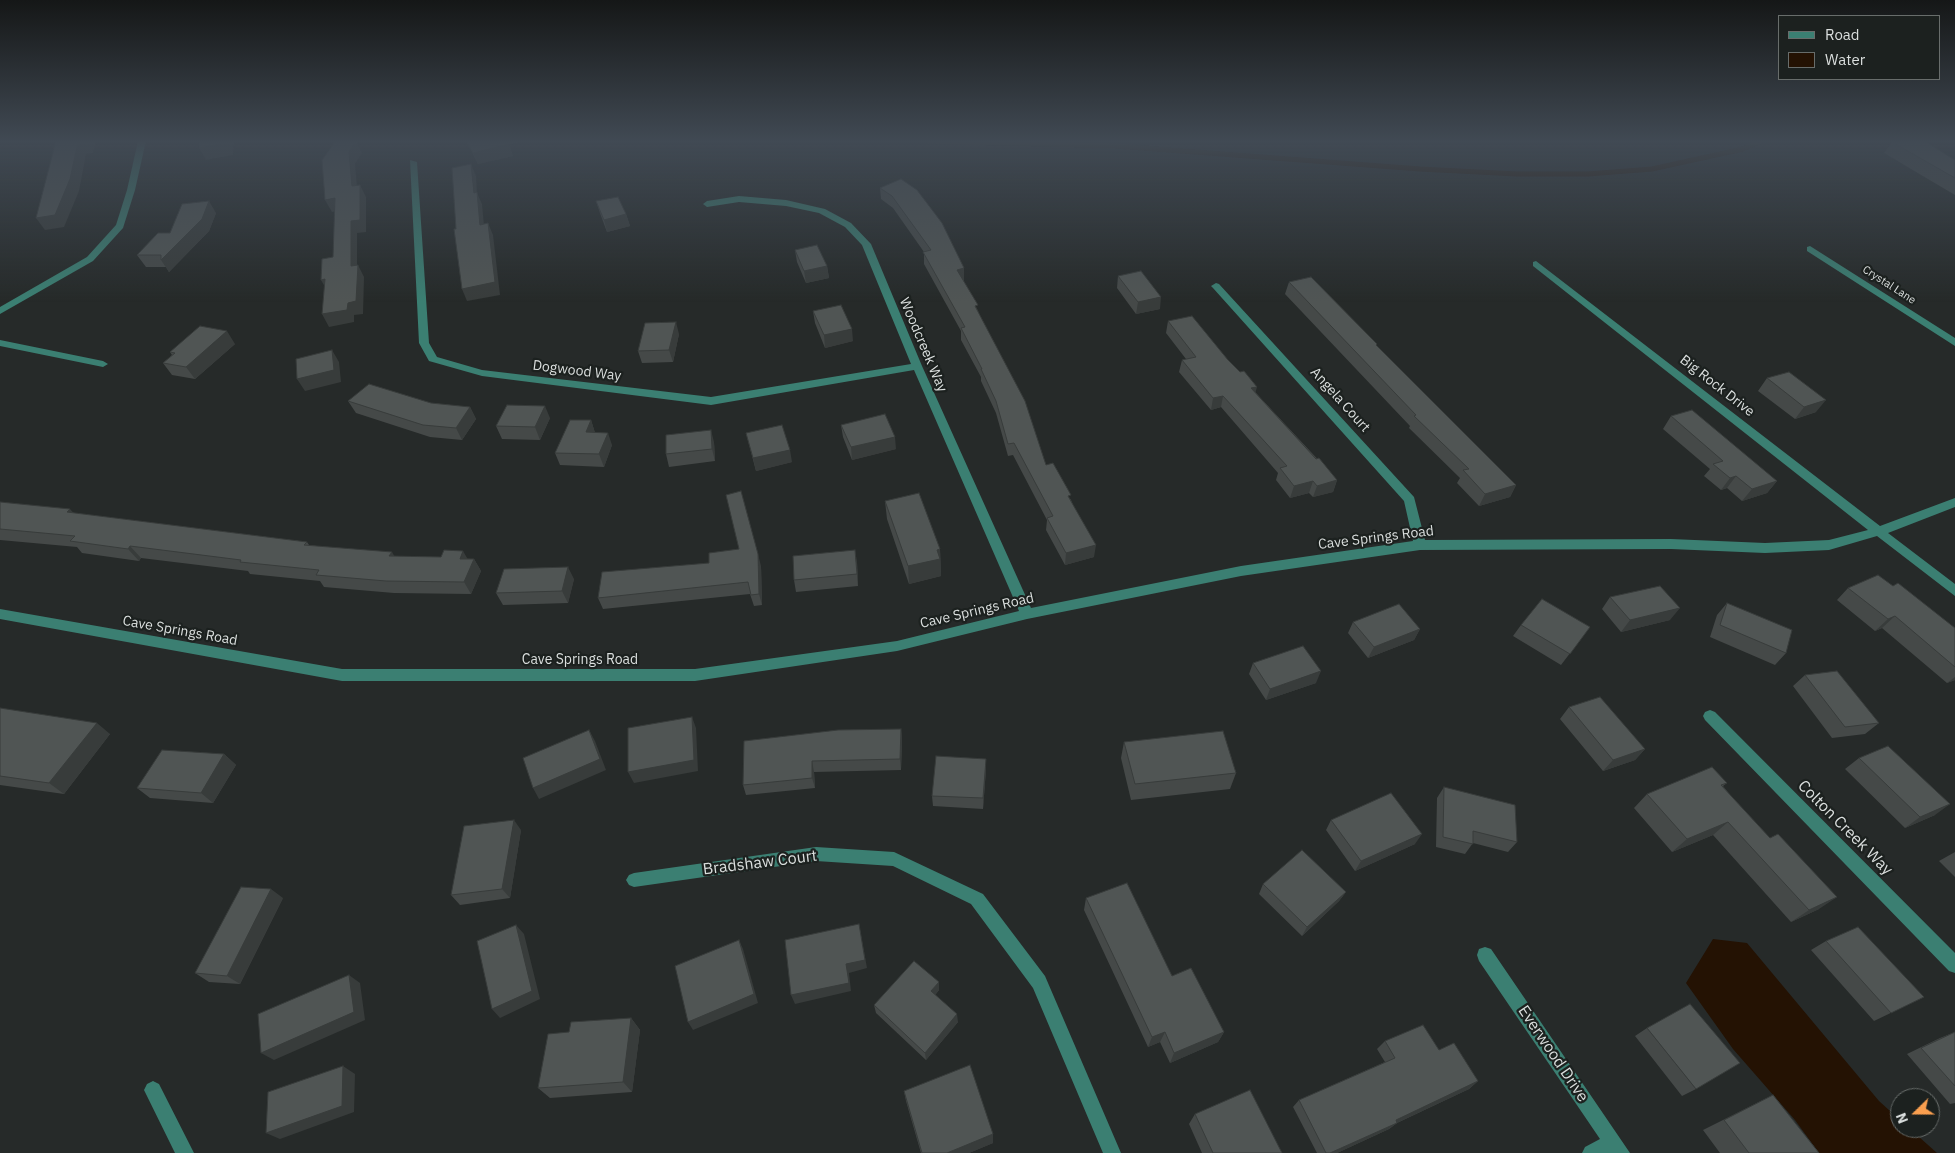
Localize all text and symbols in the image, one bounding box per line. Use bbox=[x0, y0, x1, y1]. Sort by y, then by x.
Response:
legend bbox=[1778, 15, 1940, 80]
text: Road bbox=[1825, 25, 1860, 44]
text: Water bbox=[1825, 50, 1865, 69]
street label: Crystal Lane bbox=[1860, 263, 1918, 307]
street label: Woodcreek Way bbox=[896, 295, 950, 395]
street label: Big Rock Drive bbox=[1676, 352, 1758, 420]
street label: Dogwood Way bbox=[532, 357, 622, 385]
street label: Angela Court bbox=[1307, 364, 1373, 436]
street label: Cave Springs Road bbox=[1317, 523, 1435, 553]
street label: Cave Springs Road bbox=[918, 590, 1036, 632]
street label: Cave Springs Road bbox=[121, 613, 239, 649]
street label: Cave Springs Road bbox=[522, 652, 638, 668]
street label: Colton Creek Way bbox=[1793, 776, 1897, 880]
street label: Bradshaw Court bbox=[702, 846, 818, 880]
street label: Everwood Drive bbox=[1514, 1002, 1592, 1106]
north arrow bbox=[1890, 1088, 1940, 1138]
text: N bbox=[1892, 1110, 1912, 1126]

